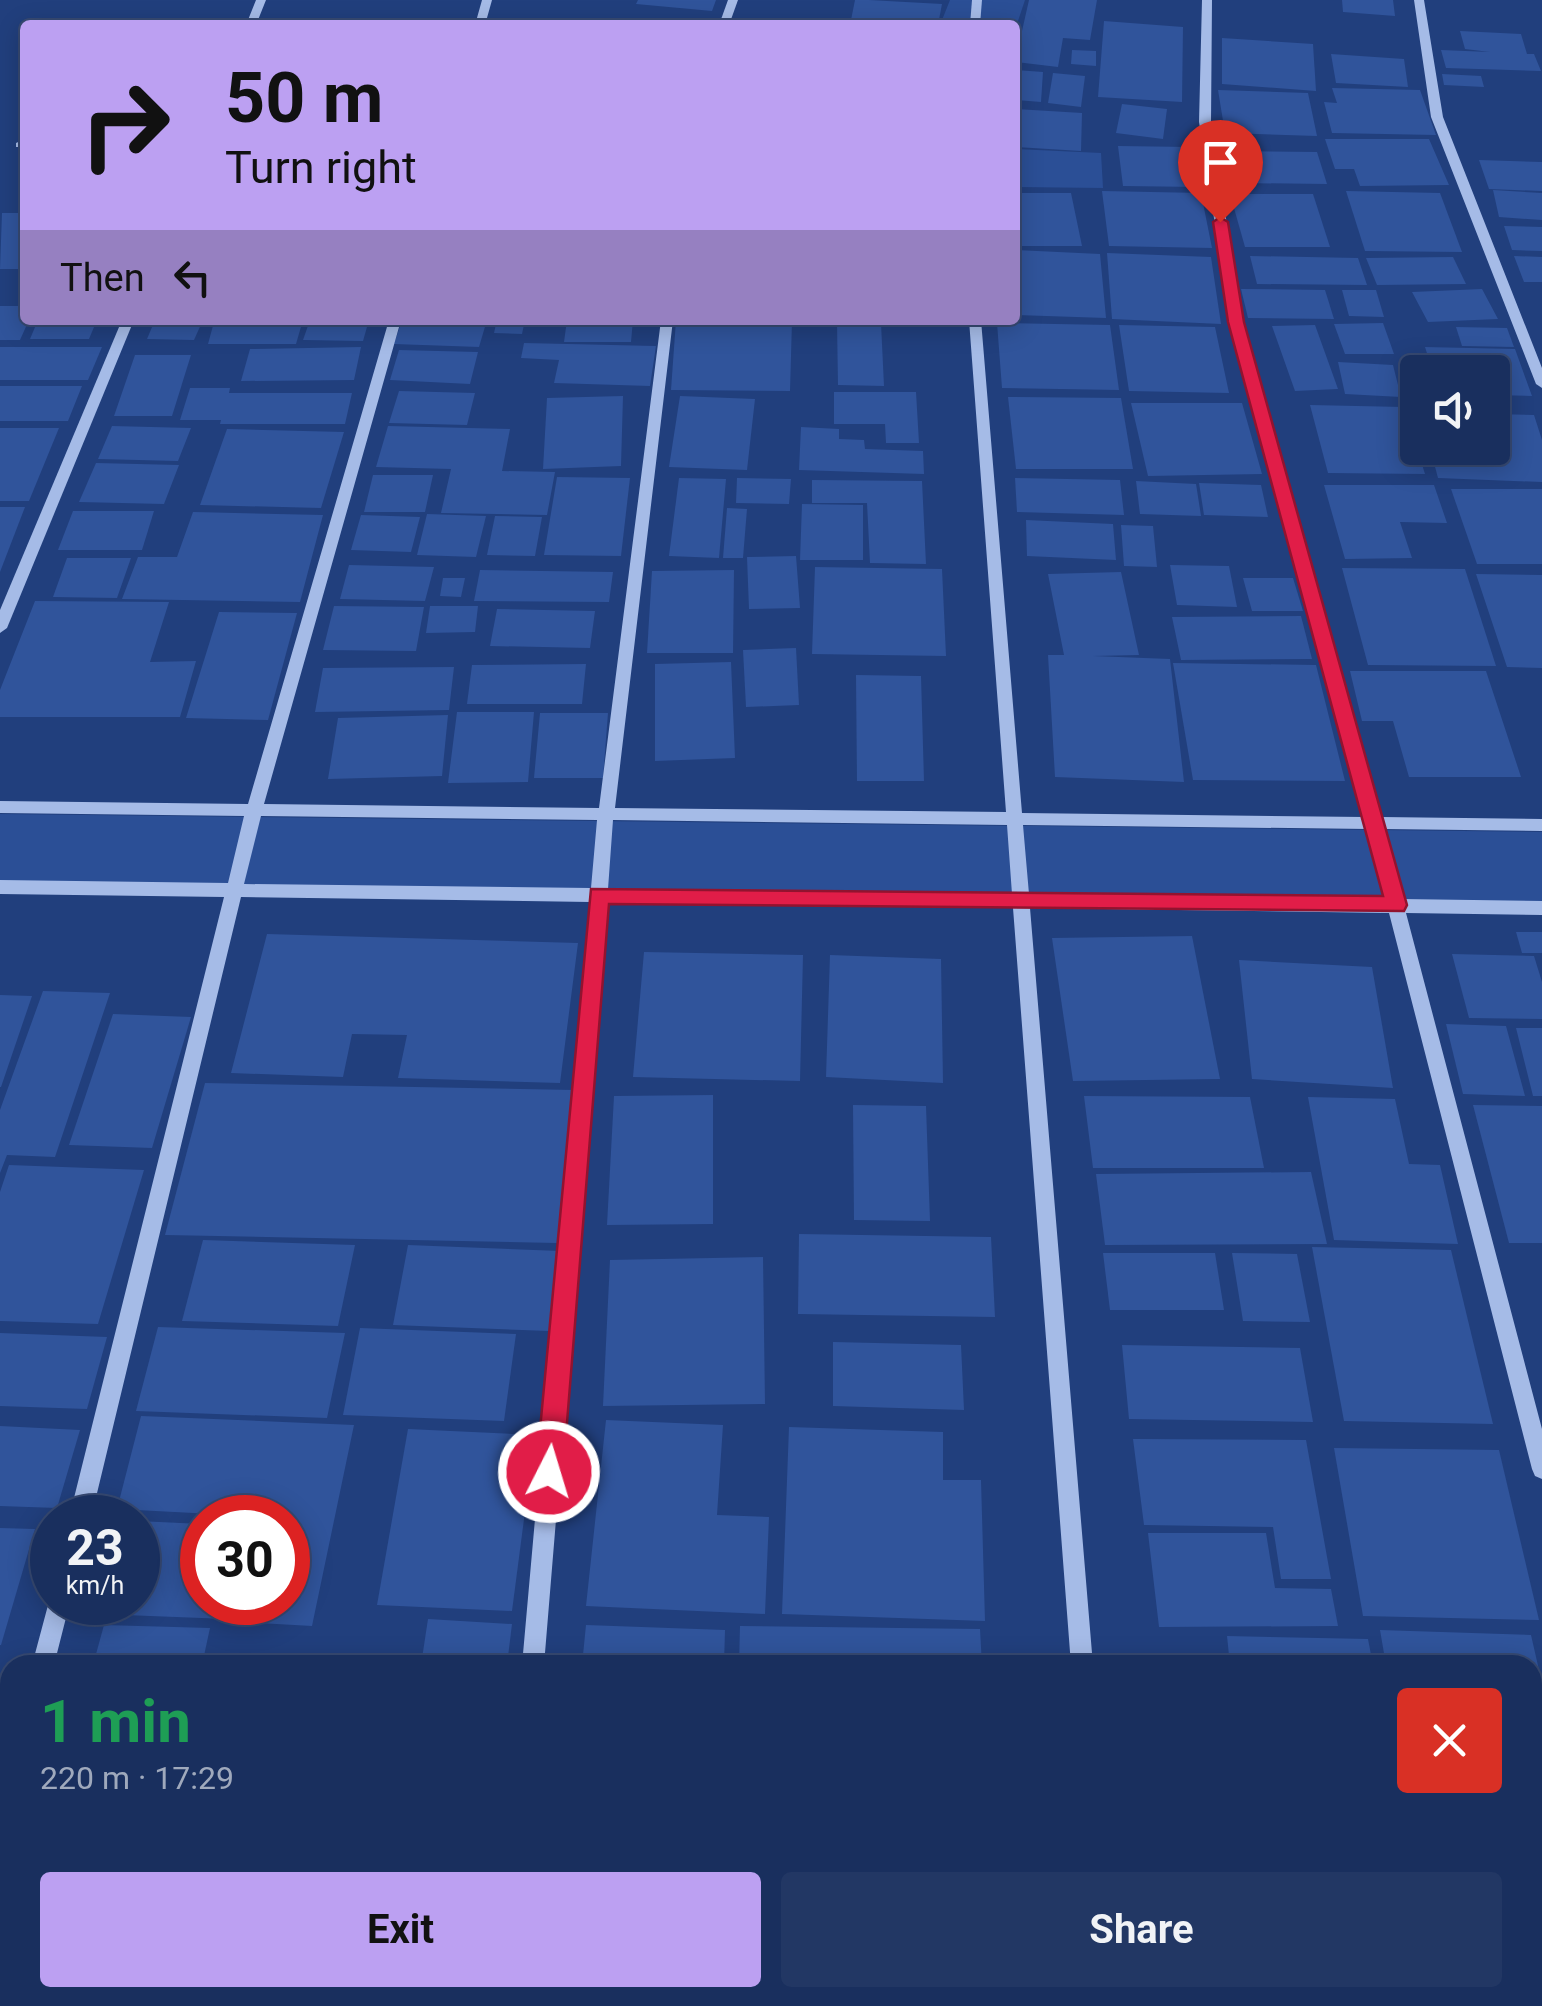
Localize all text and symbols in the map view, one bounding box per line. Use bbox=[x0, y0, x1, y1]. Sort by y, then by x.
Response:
text: 50 m bbox=[225, 57, 383, 139]
icon: right bbox=[60, 60, 190, 190]
pin bbox=[1178, 120, 1263, 223]
icon: arrive bbox=[1193, 135, 1248, 190]
text: Turn right bbox=[225, 141, 417, 194]
icon: left bbox=[165, 250, 220, 305]
text: Then bbox=[60, 256, 145, 300]
map controls bbox=[1400, 355, 1510, 465]
button: sound bbox=[1400, 355, 1510, 465]
position arrow bbox=[497, 1420, 601, 1524]
speed limit sign: 30 bbox=[180, 1495, 310, 1625]
text: 23 bbox=[66, 1519, 124, 1577]
text: km/h bbox=[66, 1571, 124, 1600]
text: 1 min bbox=[40, 1686, 191, 1757]
button: close bbox=[1397, 1688, 1502, 1793]
text: 220 m · 17:29 bbox=[40, 1759, 234, 1797]
button: Exit bbox=[40, 1872, 761, 1987]
button: Share bbox=[781, 1872, 1502, 1987]

